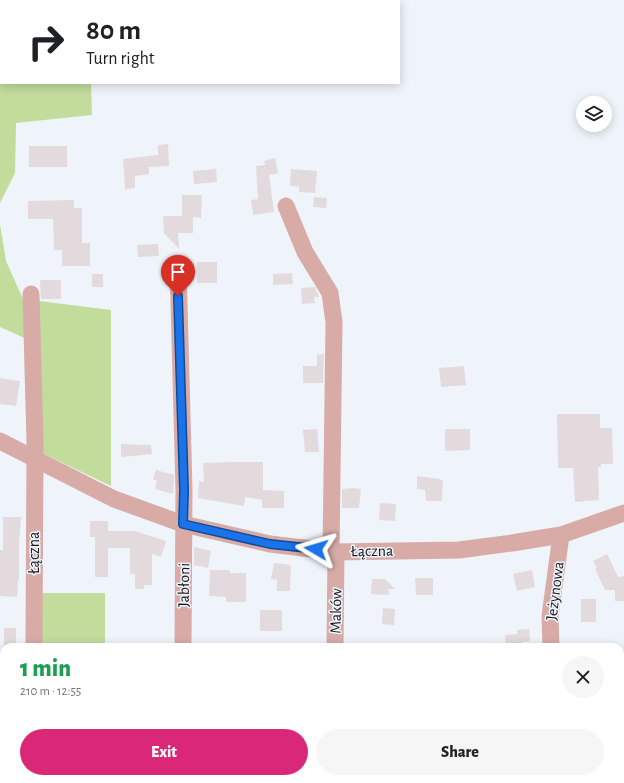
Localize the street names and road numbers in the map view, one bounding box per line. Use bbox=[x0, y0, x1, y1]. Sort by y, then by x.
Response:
street label: Łączna bbox=[26, 532, 42, 574]
street label: Łączna bbox=[351, 543, 393, 559]
street label: Jeżynowa bbox=[543, 561, 568, 622]
street label: Jabłoni bbox=[176, 563, 192, 607]
street label: Maków bbox=[328, 588, 344, 634]

